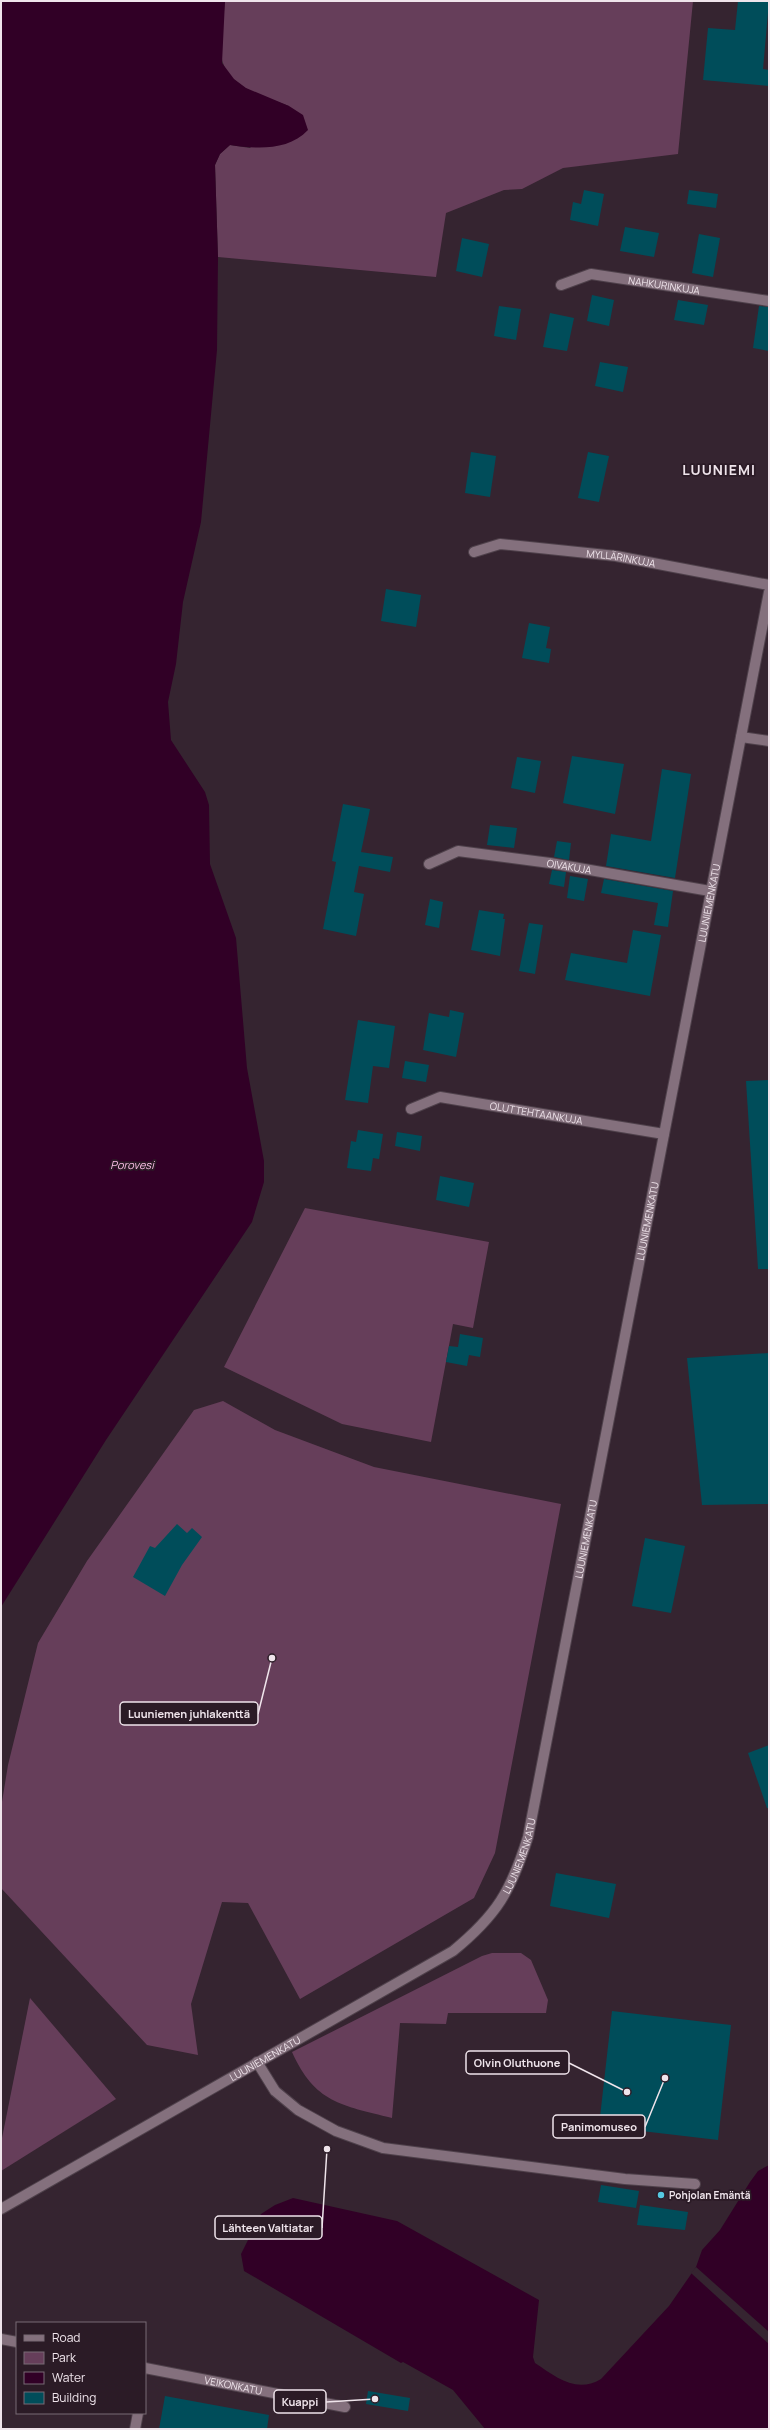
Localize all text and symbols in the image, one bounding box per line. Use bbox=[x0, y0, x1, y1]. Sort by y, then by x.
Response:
street label: NAHKURINKUJA bbox=[627, 273, 702, 298]
district label: LUUNIEMI bbox=[682, 460, 756, 479]
street label: MYLLÄRINKUJA bbox=[586, 546, 657, 570]
street label: OIVAKUJA bbox=[546, 856, 593, 877]
street label: LUUNIEMENKATU bbox=[694, 862, 723, 943]
street label: OLUTTEHTAANKUJA bbox=[489, 1098, 584, 1128]
water label: Porovesi bbox=[110, 1157, 155, 1172]
street label: LUUNIEMENKATU bbox=[633, 1181, 662, 1261]
street label: LUUNIEMENKATU bbox=[571, 1499, 600, 1580]
callout: Luuniemen juhlakenttä bbox=[120, 1702, 258, 1725]
text: Luuniemen juhlakenttä bbox=[128, 1706, 250, 1721]
street label: LUUNIEMENKATU bbox=[499, 1817, 539, 1896]
street label: LUUNIEMENKATU bbox=[227, 2032, 303, 2084]
callout: Olvin Oluthuone bbox=[466, 2051, 569, 2074]
text: Olvin Oluthuone bbox=[474, 2055, 561, 2070]
callout: Panimomuseo bbox=[553, 2115, 645, 2138]
text: Panimomuseo bbox=[561, 2119, 637, 2134]
place label: Pohjolan Emäntä bbox=[669, 2188, 751, 2202]
marker: Pohjolan Emäntä bbox=[656, 2190, 666, 2200]
callout: Lähteen Valtiatar bbox=[215, 2216, 322, 2239]
text: Lähteen Valtiatar bbox=[222, 2220, 314, 2235]
legend bbox=[16, 2322, 146, 2414]
text: Road bbox=[52, 2329, 80, 2346]
text: Park bbox=[52, 2349, 77, 2366]
text: Water bbox=[52, 2369, 86, 2386]
street label: VEIKONKATU bbox=[203, 2373, 263, 2398]
text: Building bbox=[52, 2389, 96, 2406]
callout: Kuappi bbox=[274, 2390, 326, 2413]
text: Kuappi bbox=[282, 2394, 318, 2409]

